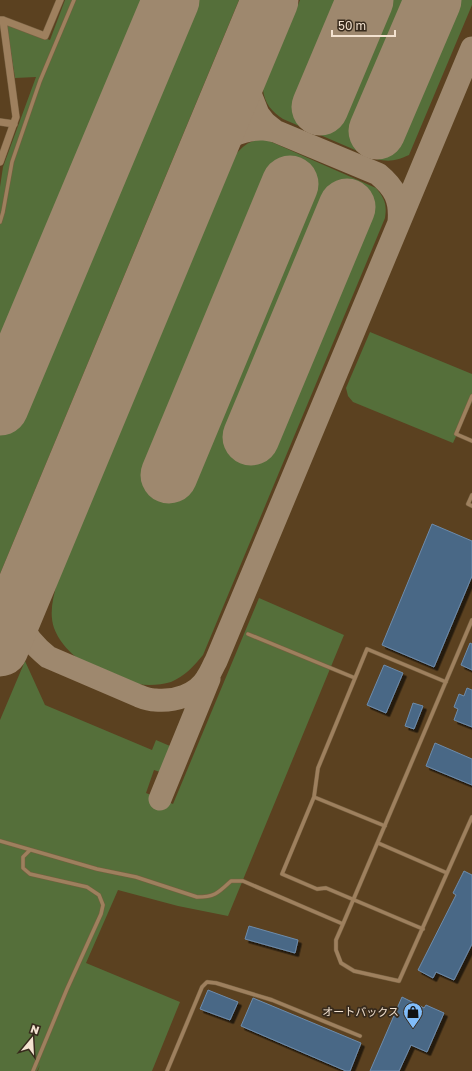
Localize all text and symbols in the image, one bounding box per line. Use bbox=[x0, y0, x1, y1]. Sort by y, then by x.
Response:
scale bar bbox=[332, 12, 395, 38]
text: 50 m bbox=[338, 18, 366, 33]
shop icon: オートバックス bbox=[402, 1001, 424, 1029]
place label: オートバックス bbox=[322, 1005, 399, 1018]
north arrow bbox=[12, 1019, 52, 1059]
text: N bbox=[29, 1022, 41, 1036]

